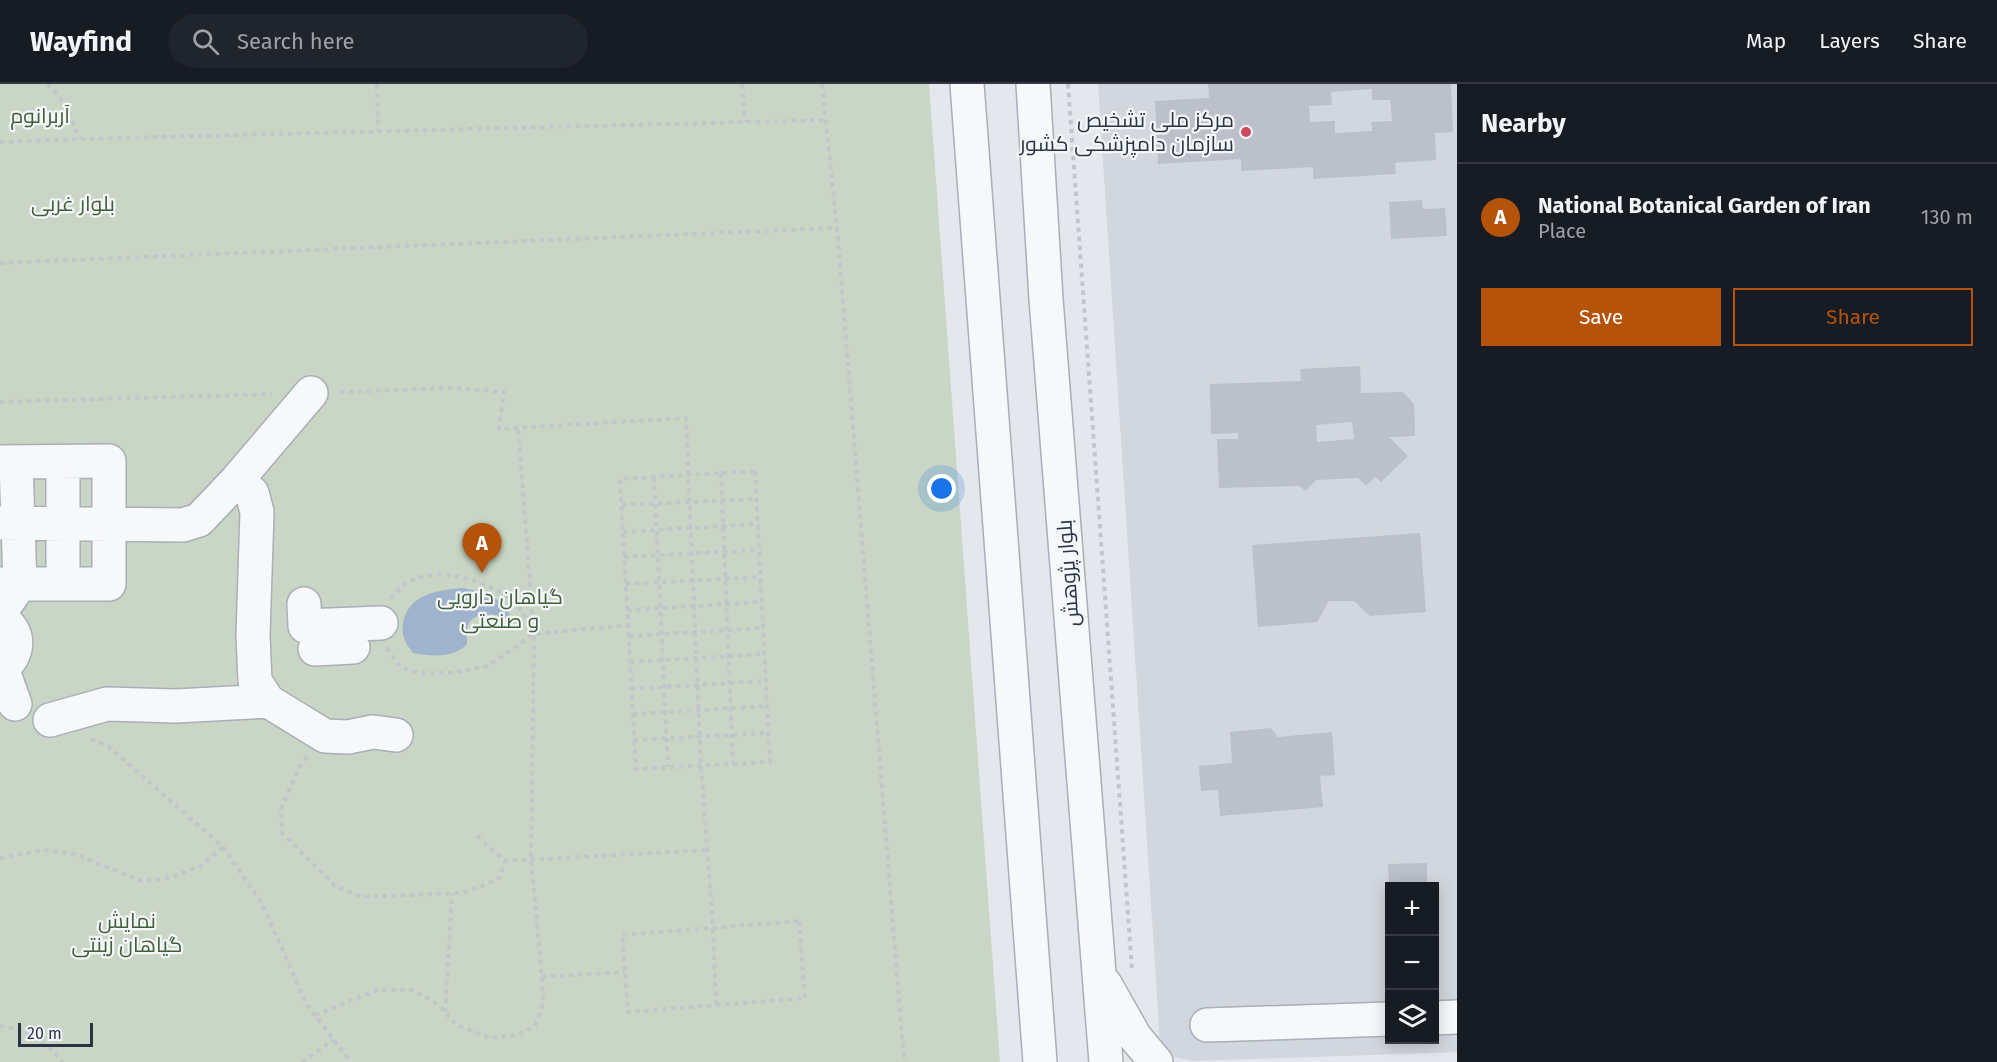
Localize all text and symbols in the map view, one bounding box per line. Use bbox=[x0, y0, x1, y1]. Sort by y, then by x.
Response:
search box bbox=[168, 14, 588, 68]
text: Wayfind bbox=[30, 25, 132, 58]
icon: search bbox=[189, 25, 222, 58]
text: Search here bbox=[237, 28, 355, 55]
text: Map bbox=[1746, 28, 1786, 54]
text: Layers bbox=[1819, 28, 1880, 54]
text: Share bbox=[1913, 28, 1967, 54]
park label: آربرانوم bbox=[10, 103, 70, 130]
place label: مرکز ملی تشخیص سازمان دامپزشکی کشور bbox=[1019, 107, 1234, 158]
text: Nearby bbox=[1481, 108, 1566, 139]
marker: مرکز ملی تشخیص سازمان دامپزشکی کشور bbox=[1239, 125, 1253, 139]
park label: بلوار غربی bbox=[31, 191, 115, 217]
text: National Botanical Garden of Iran bbox=[1538, 192, 1871, 219]
text: A bbox=[1495, 205, 1506, 229]
text: 130 m bbox=[1921, 205, 1973, 229]
text: Place bbox=[1538, 219, 1586, 243]
button: Save bbox=[1481, 288, 1721, 346]
button: Share bbox=[1733, 288, 1973, 346]
your location bbox=[927, 474, 956, 503]
street label: بلوار پژوهش bbox=[1051, 519, 1086, 627]
pin: A bbox=[462, 524, 502, 573]
park label: گیاهان دارویی و صنعتی bbox=[437, 584, 563, 634]
map controls bbox=[1385, 882, 1439, 1044]
button: + bbox=[1385, 882, 1439, 936]
park label: نمایش گیاهان زینتی bbox=[71, 908, 183, 958]
button: − bbox=[1385, 936, 1439, 990]
button: layers bbox=[1385, 990, 1439, 1044]
scale bar bbox=[18, 1020, 93, 1048]
text: 20 m bbox=[27, 1024, 62, 1043]

